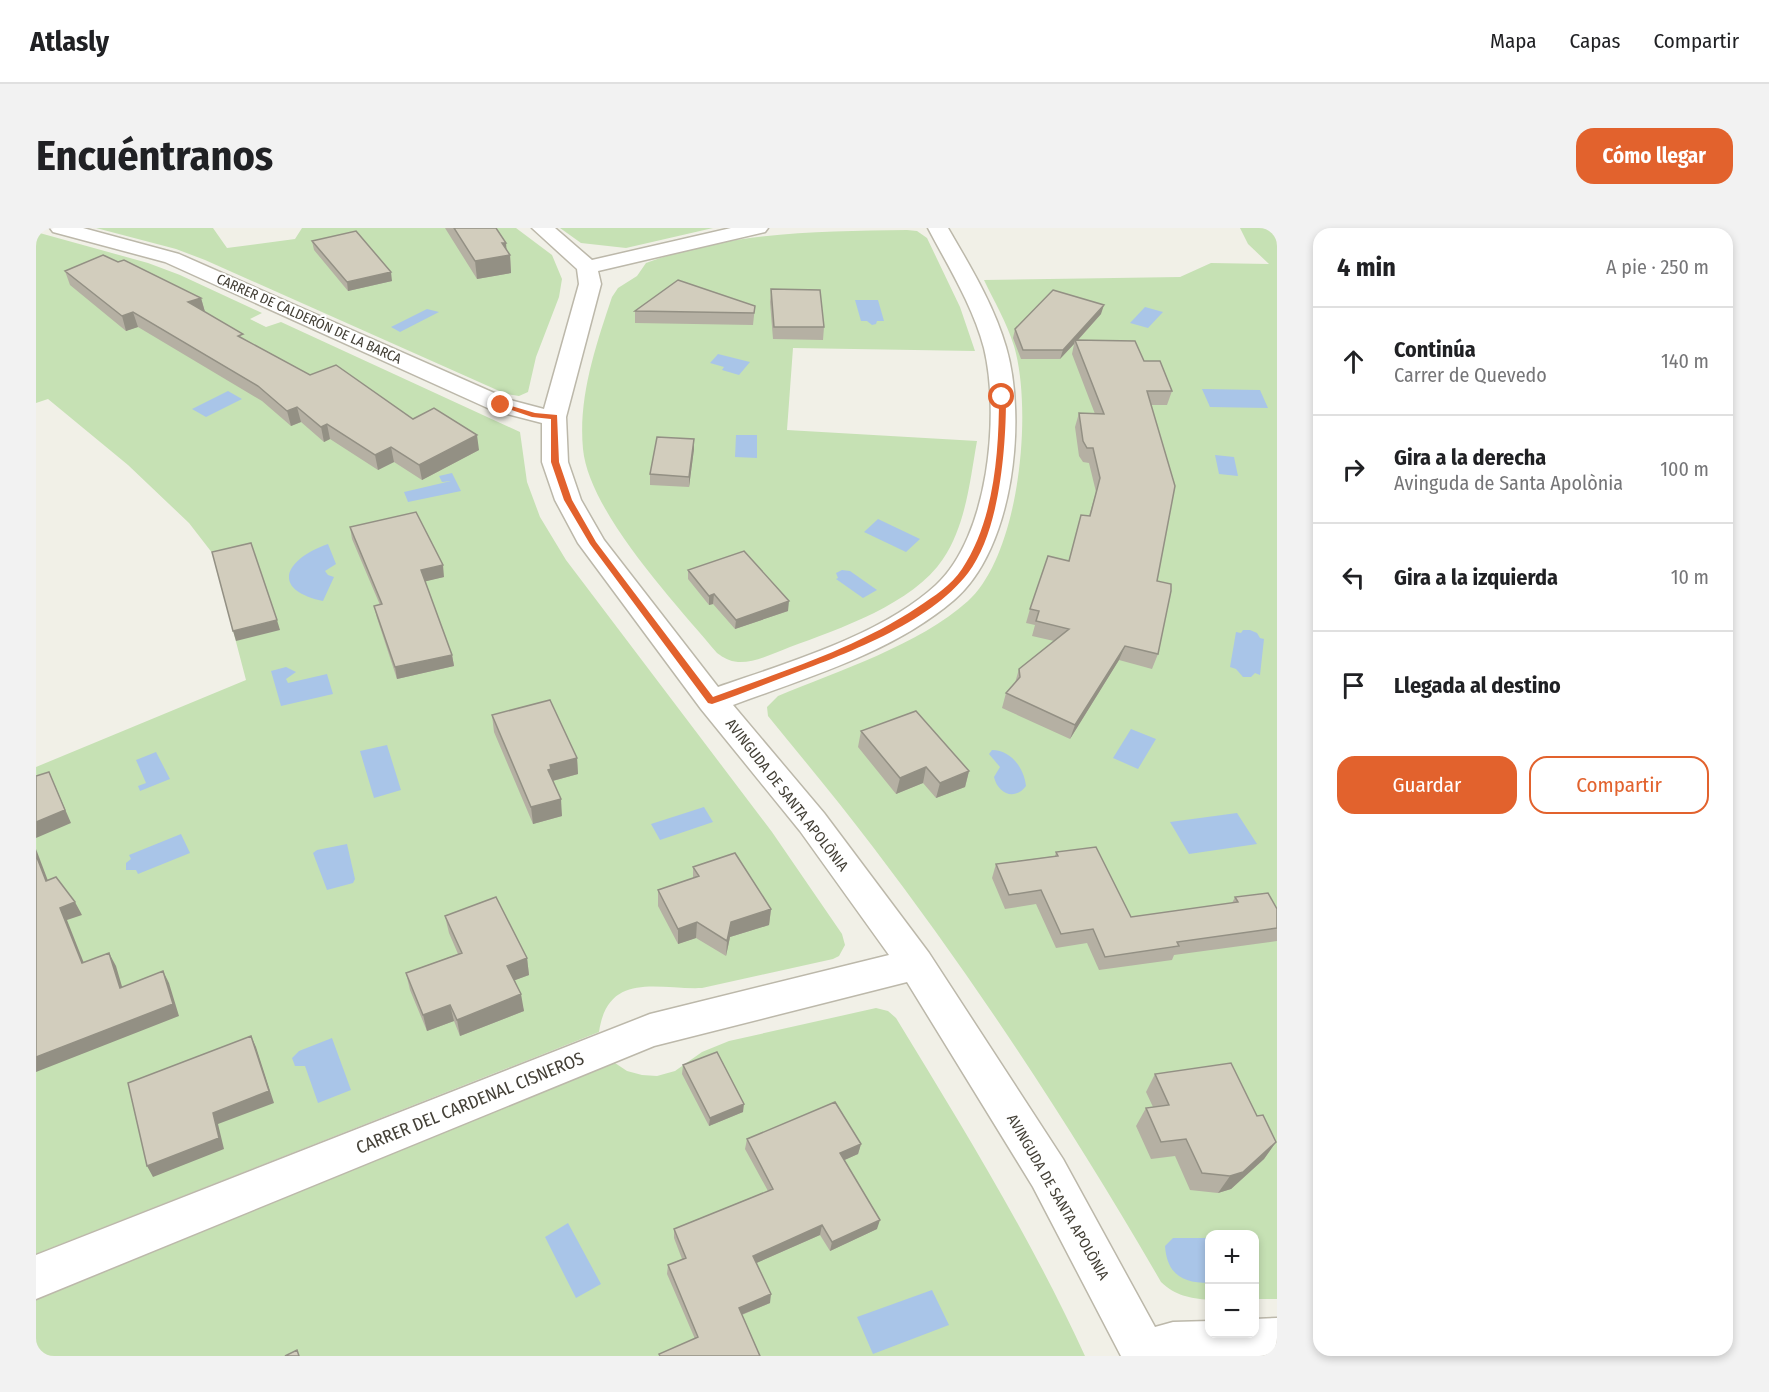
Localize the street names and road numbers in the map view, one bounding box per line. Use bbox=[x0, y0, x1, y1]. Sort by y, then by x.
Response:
street label: CARRER DE CALDERÓN DE LA BARCA bbox=[214, 270, 405, 368]
street label: AVINGUDA DE SANTA APOLÒNIA bbox=[722, 715, 852, 875]
street label: CARRER DEL CARDENAL CISNEROS bbox=[353, 1047, 587, 1159]
street label: AVINGUDA DE SANTA APOLÒNIA bbox=[1003, 1111, 1113, 1283]

